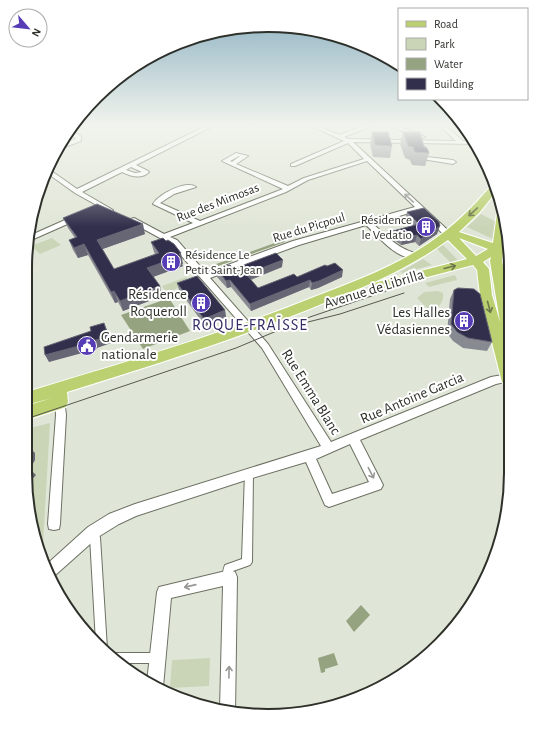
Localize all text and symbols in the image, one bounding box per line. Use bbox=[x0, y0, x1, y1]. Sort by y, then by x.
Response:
north arrow bbox=[8, 8, 48, 48]
legend bbox=[398, 8, 528, 100]
text: Road bbox=[434, 18, 458, 30]
text: N bbox=[30, 26, 43, 38]
text: Park bbox=[434, 38, 455, 50]
text: Water bbox=[434, 58, 463, 70]
text: Building bbox=[434, 78, 474, 90]
street label: Rue des Mimosas bbox=[175, 181, 261, 225]
one-way arrow bbox=[405, 194, 415, 203]
one-way arrow bbox=[468, 208, 478, 217]
street label: Rue du Picpoul bbox=[271, 211, 347, 245]
place label: Résidence le Vedatio bbox=[361, 214, 412, 242]
building icon: Résidence le Vedatio bbox=[415, 216, 437, 238]
place label: Résidence Le Petit Saint-Jean bbox=[185, 249, 262, 277]
building icon: Résidence Le Petit Saint-Jean bbox=[160, 251, 182, 273]
one-way arrow bbox=[443, 263, 456, 270]
street label: Avenue de Librilla bbox=[322, 267, 426, 311]
place label: Résidence Roqueroll bbox=[128, 287, 187, 319]
building icon: Résidence Roqueroll bbox=[190, 292, 212, 314]
one-way arrow bbox=[486, 301, 494, 314]
place label: Les Halles Védasiennes bbox=[377, 305, 450, 337]
building icon: Les Halles Védasiennes bbox=[453, 310, 475, 332]
district label: ROQUE-FRAÏSSE bbox=[192, 315, 308, 334]
place label: Gendarmerie nationale bbox=[101, 330, 178, 362]
public building icon: Gendarmerie nationale bbox=[76, 335, 98, 357]
street label: Rue Emma Blanc bbox=[279, 347, 343, 437]
street label: Rue Antoine Garcia bbox=[358, 369, 466, 427]
one-way arrow bbox=[368, 467, 375, 479]
one-way arrow bbox=[184, 583, 197, 591]
one-way arrow bbox=[225, 666, 232, 679]

